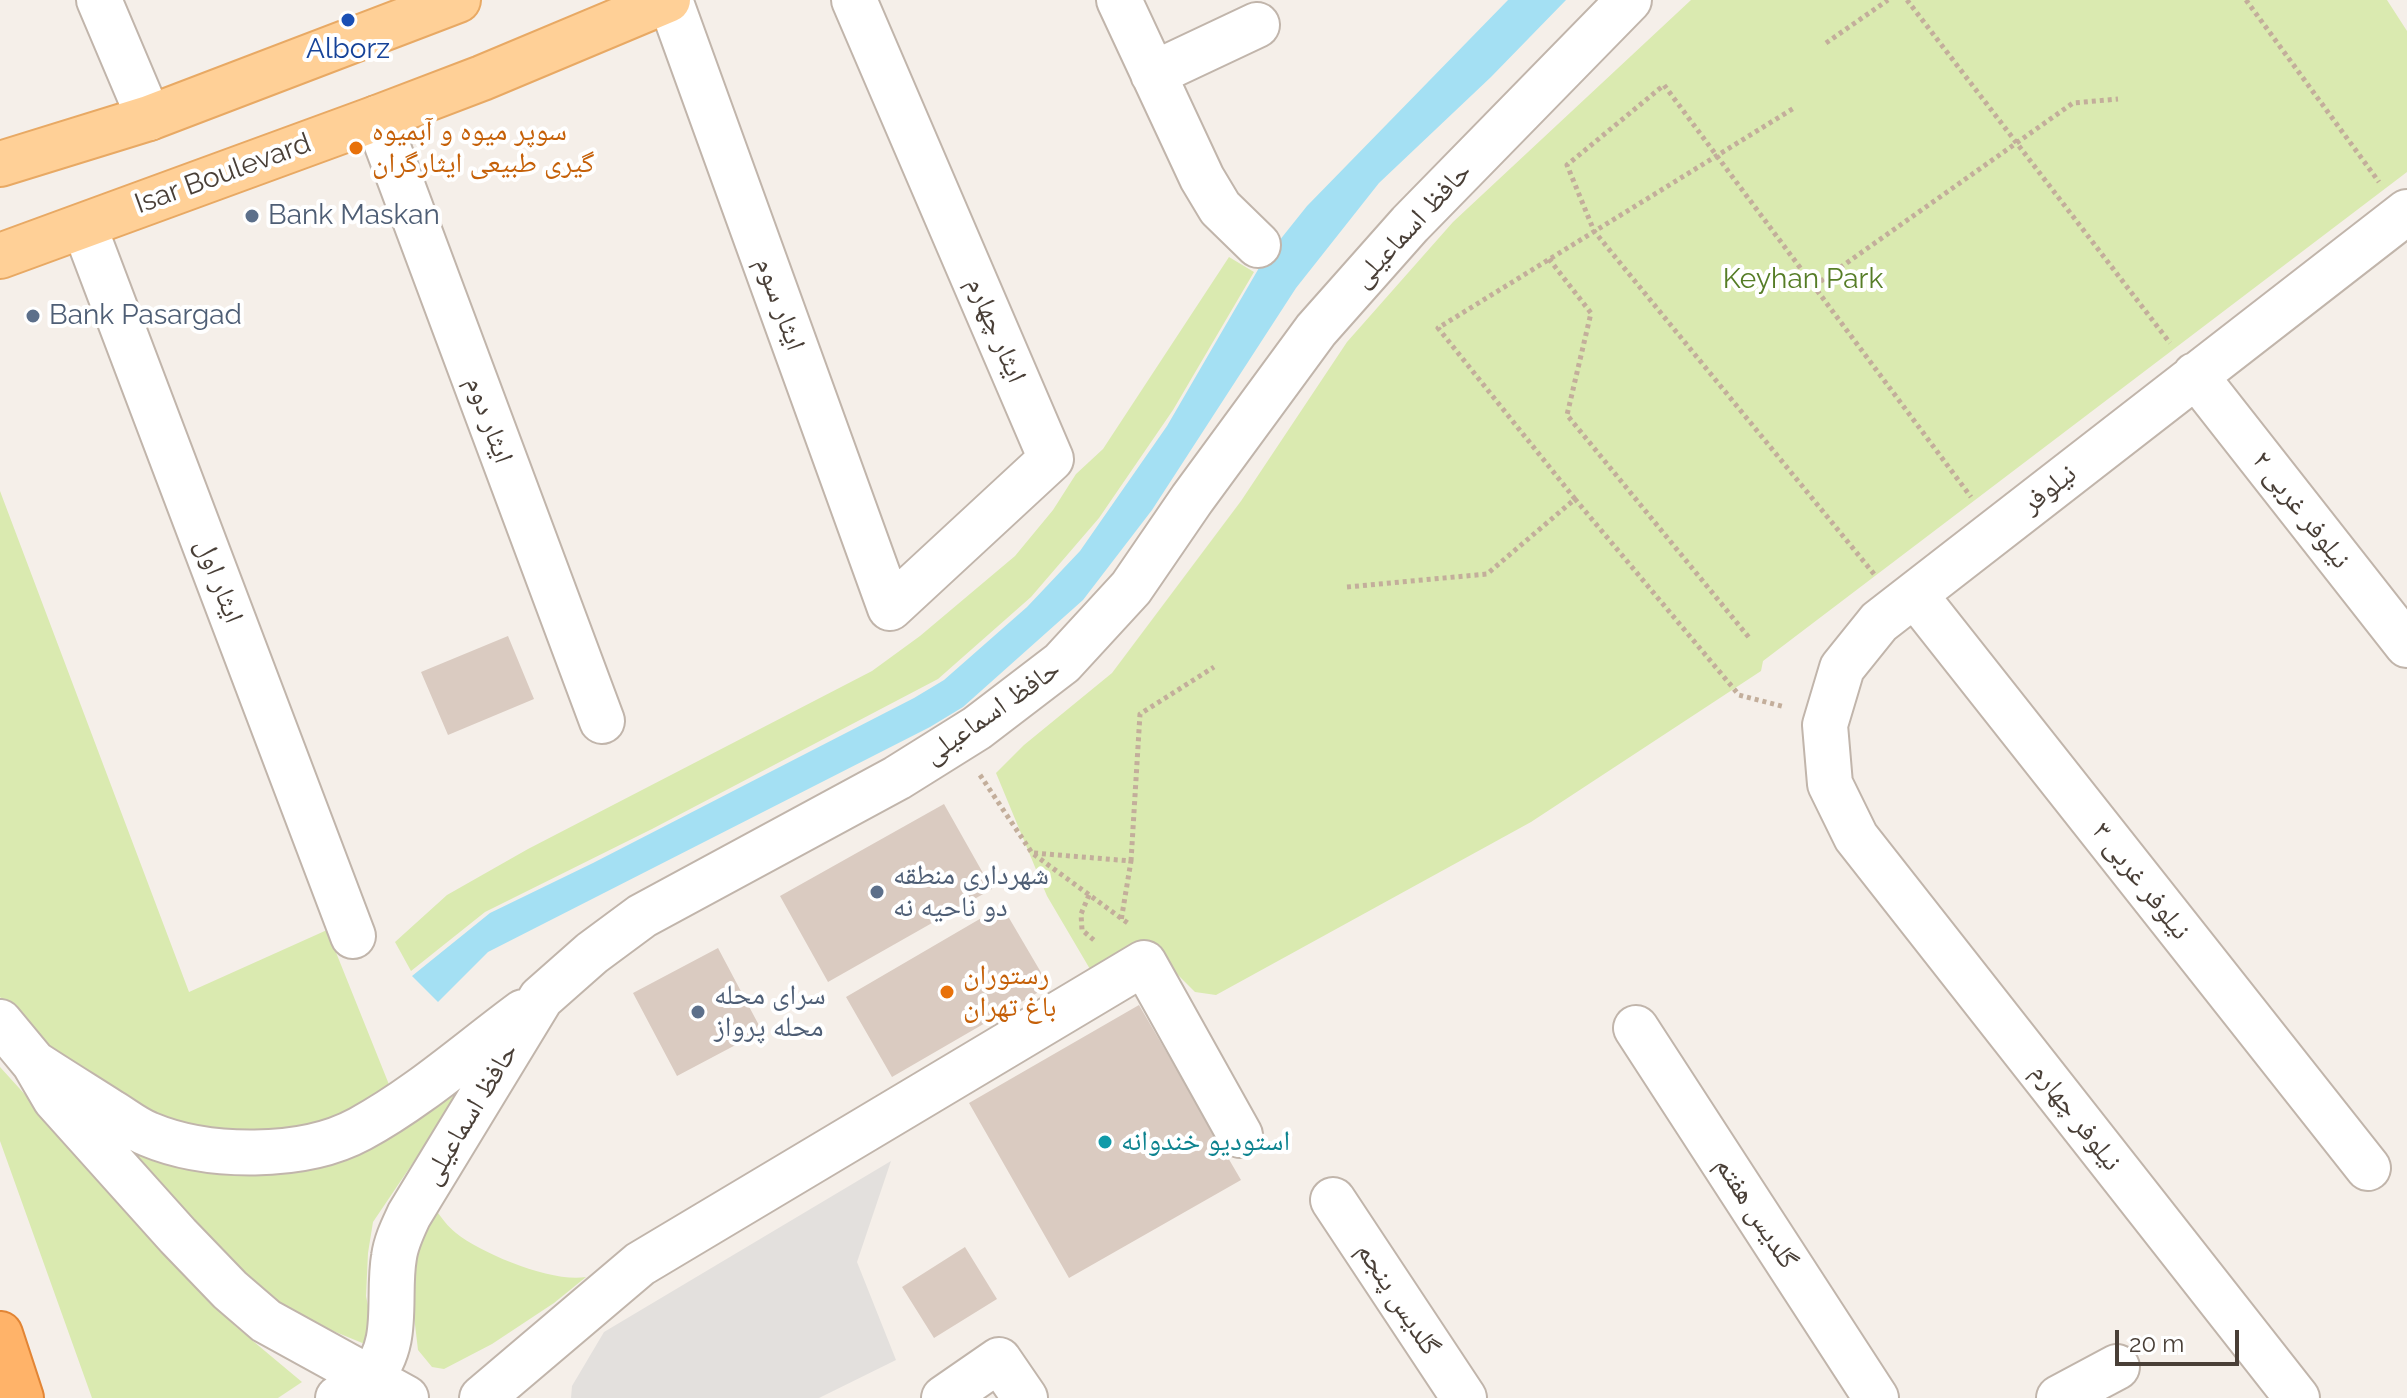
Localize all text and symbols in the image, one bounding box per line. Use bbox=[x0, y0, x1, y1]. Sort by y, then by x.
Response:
marker: Alborz bbox=[339, 11, 357, 29]
place label: Alborz bbox=[306, 33, 390, 67]
place label: سوپر میوه و آبمیوه گیری طبیعی ایثارگران bbox=[372, 115, 594, 181]
street label: Isar Boulevard bbox=[130, 127, 316, 221]
marker: سوپر میوه و آبمیوه گیری طبیعی ایثارگران bbox=[347, 139, 365, 157]
street label: حافظ اسماعیلی bbox=[1345, 155, 1479, 295]
place label: Bank Maskan bbox=[268, 199, 440, 233]
marker: Bank Maskan bbox=[243, 207, 261, 225]
street label: ایثار سوم bbox=[748, 253, 812, 355]
park label: Keyhan Park bbox=[1723, 263, 1883, 297]
street label: ایثار چهارم bbox=[959, 272, 1033, 388]
place label: Bank Pasargad bbox=[49, 299, 242, 333]
marker: Bank Pasargad bbox=[24, 307, 42, 325]
street label: ایثار دوم bbox=[458, 372, 520, 468]
street label: نیلوفر غربی ۲ bbox=[2245, 444, 2357, 576]
street label: نیلوفر bbox=[2015, 457, 2083, 521]
street label: ایثار اول bbox=[188, 534, 250, 628]
street label: حافظ اسماعیلی bbox=[917, 652, 1067, 772]
street label: نیلوفر غربی ۳ bbox=[2085, 815, 2197, 947]
place label: شهرداری منطقه دو ناحیه نه bbox=[893, 859, 1049, 925]
marker: شهرداری منطقه دو ناحیه نه bbox=[868, 883, 886, 901]
place label: رستوران باغ تهران bbox=[963, 959, 1056, 1025]
place label: سرای محله محله پرواز bbox=[714, 979, 826, 1045]
marker: رستوران باغ تهران bbox=[938, 983, 956, 1001]
marker: سرای محله محله پرواز bbox=[689, 1003, 707, 1021]
street label: حافظ اسماعیلی bbox=[415, 1037, 525, 1191]
street label: نیلوفر چهارم bbox=[2023, 1056, 2129, 1178]
place label: استودیو خندوانه bbox=[1121, 1125, 1290, 1159]
marker: استودیو خندوانه bbox=[1096, 1133, 1114, 1151]
street label: گلدیس هفتم bbox=[1707, 1151, 1805, 1275]
street label: گلدیس پنجم bbox=[1349, 1236, 1447, 1362]
scale bar bbox=[2119, 1314, 2243, 1364]
text: 20 m bbox=[2129, 1329, 2184, 1358]

